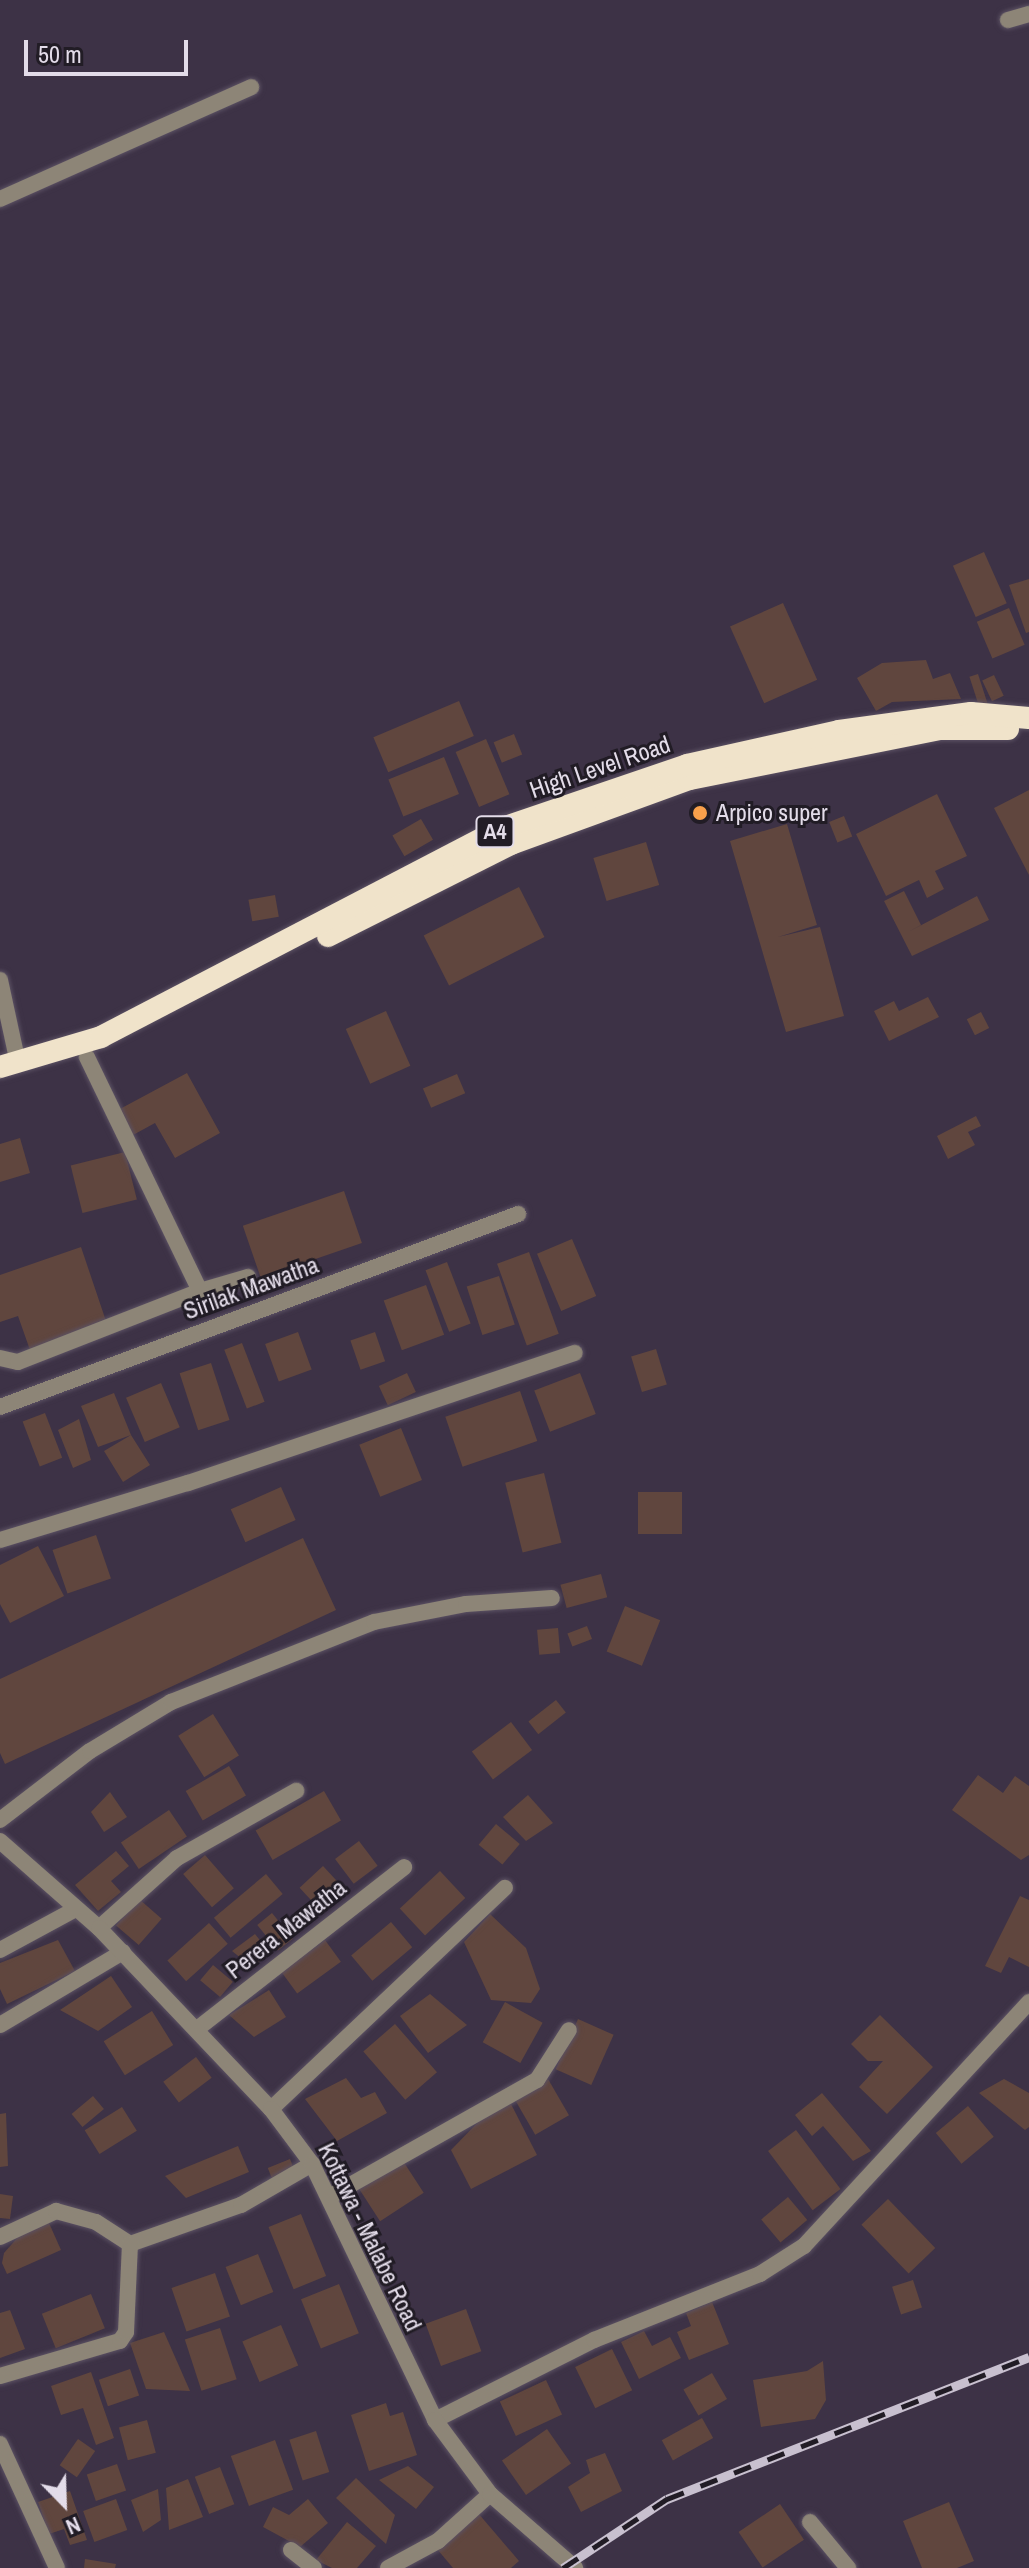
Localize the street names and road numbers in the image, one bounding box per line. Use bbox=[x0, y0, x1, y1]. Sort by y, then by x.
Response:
street label: High Level Road bbox=[526, 730, 674, 804]
road number: A4 bbox=[475, 814, 515, 850]
street label: Sirilak Mawatha bbox=[180, 1250, 322, 1326]
street label: Perera Mawatha bbox=[220, 1873, 352, 1985]
street label: Kottawa - Malabe Road bbox=[312, 2138, 428, 2336]

